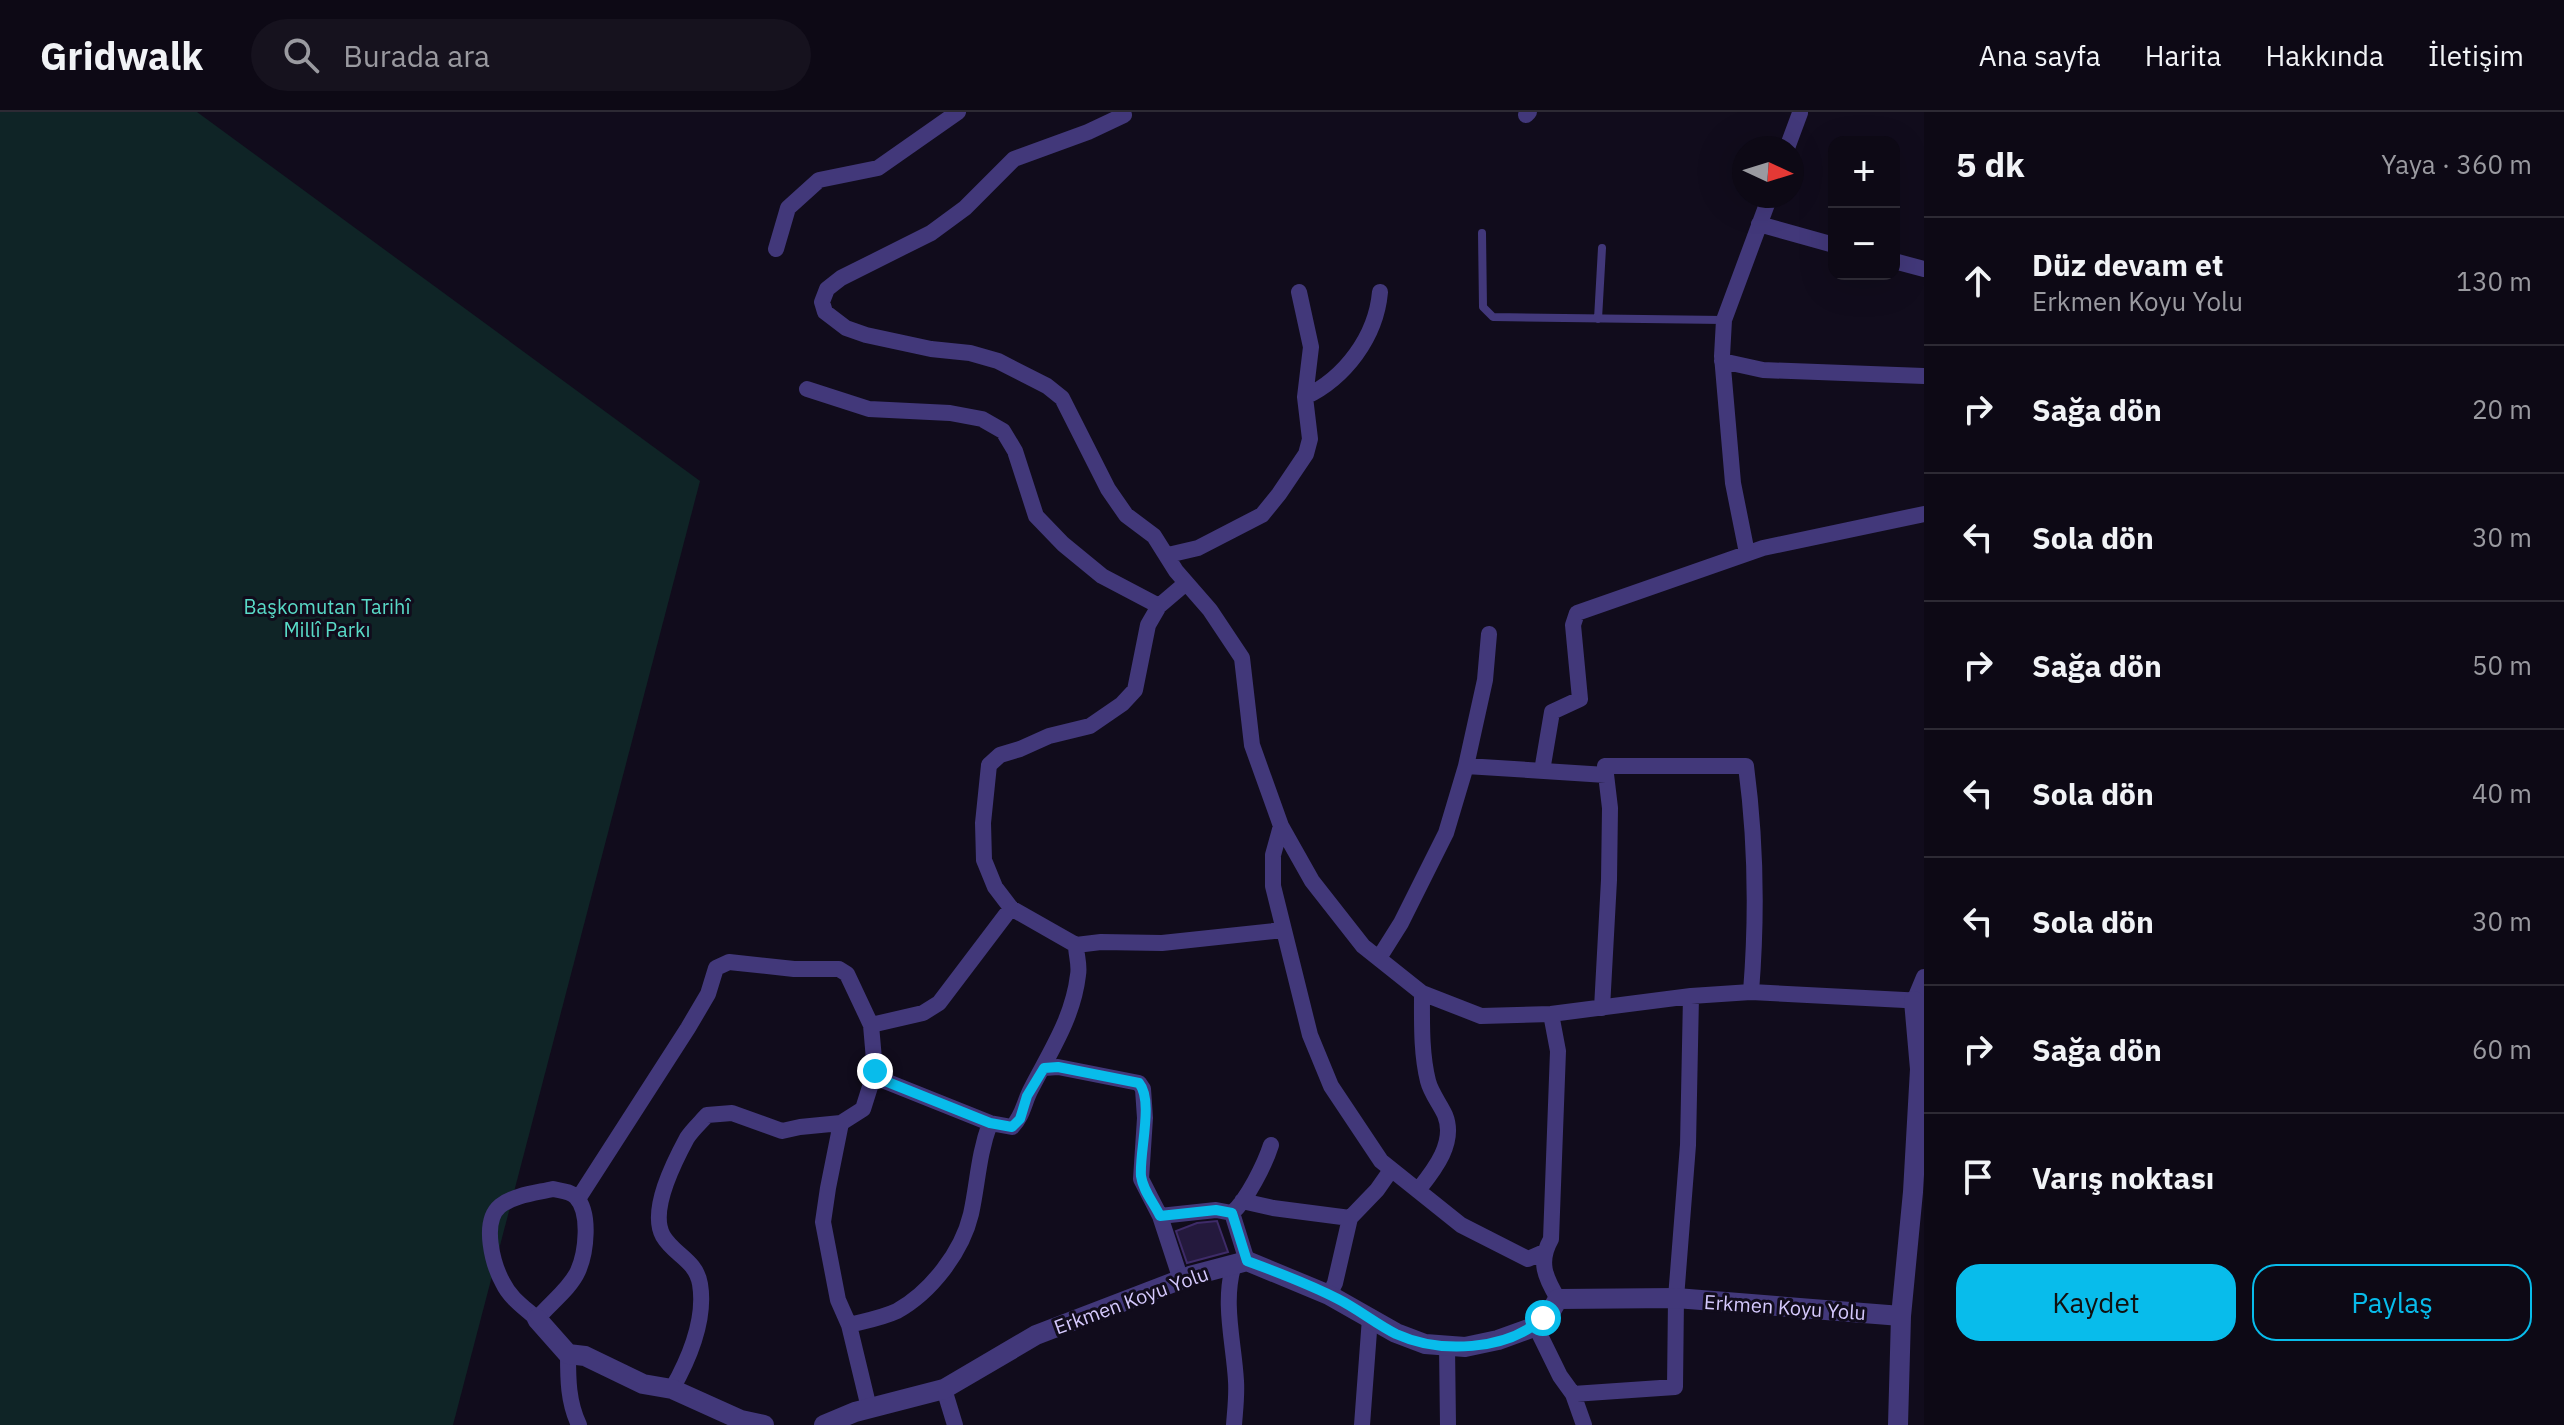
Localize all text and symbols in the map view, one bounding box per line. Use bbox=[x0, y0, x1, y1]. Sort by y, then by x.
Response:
search box bbox=[251, 19, 811, 91]
text: Gridwalk bbox=[40, 31, 203, 80]
icon: search bbox=[279, 33, 323, 77]
text: Burada ara bbox=[343, 36, 490, 75]
text: Ana sayfa bbox=[1979, 37, 2101, 74]
text: Harita bbox=[2145, 37, 2222, 74]
text: Hakkında bbox=[2266, 37, 2384, 74]
text: İletişim bbox=[2428, 37, 2524, 74]
north arrow bbox=[1732, 136, 1804, 208]
map controls bbox=[1828, 136, 1900, 280]
button: + bbox=[1828, 136, 1900, 208]
text: 5 dk bbox=[1956, 142, 2025, 186]
text: Yaya · 360 m bbox=[2381, 147, 2532, 181]
button: − bbox=[1828, 208, 1900, 280]
text: Düz devam et bbox=[2032, 245, 2223, 284]
icon: ahead bbox=[1956, 259, 2000, 303]
text: 130 m bbox=[2456, 264, 2532, 298]
text: Erkmen Koyu Yolu bbox=[2032, 284, 2243, 318]
icon: right bbox=[1956, 387, 2000, 431]
text: Sağa dön bbox=[2032, 390, 2162, 429]
text: 20 m bbox=[2472, 392, 2532, 426]
icon: left bbox=[1956, 515, 2000, 559]
text: Sola dön bbox=[2032, 518, 2154, 557]
text: 30 m bbox=[2472, 520, 2532, 554]
park label: Başkomutan Tarihî Millî Parkı bbox=[244, 593, 411, 643]
icon: right bbox=[1956, 643, 2000, 687]
text: Sağa dön bbox=[2032, 646, 2162, 685]
text: 50 m bbox=[2472, 648, 2532, 682]
icon: left bbox=[1956, 771, 2000, 815]
text: Sola dön bbox=[2032, 774, 2154, 813]
text: 40 m bbox=[2472, 776, 2532, 810]
icon: left bbox=[1956, 899, 2000, 943]
text: Sola dön bbox=[2032, 902, 2154, 941]
text: 30 m bbox=[2472, 904, 2532, 938]
icon: right bbox=[1956, 1027, 2000, 1071]
text: Sağa dön bbox=[2032, 1030, 2162, 1069]
text: 60 m bbox=[2472, 1032, 2532, 1066]
route end bbox=[857, 1053, 893, 1089]
icon: arrive bbox=[1956, 1155, 2000, 1199]
text: Varış noktası bbox=[2032, 1158, 2214, 1197]
street label: Erkmen Koyu Yolu bbox=[1050, 1260, 1212, 1340]
button: Kaydet bbox=[1956, 1264, 2236, 1341]
button: Paylaş bbox=[2252, 1264, 2532, 1341]
street label: Erkmen Koyu Yolu bbox=[1703, 1288, 1867, 1326]
route start bbox=[1525, 1300, 1561, 1336]

